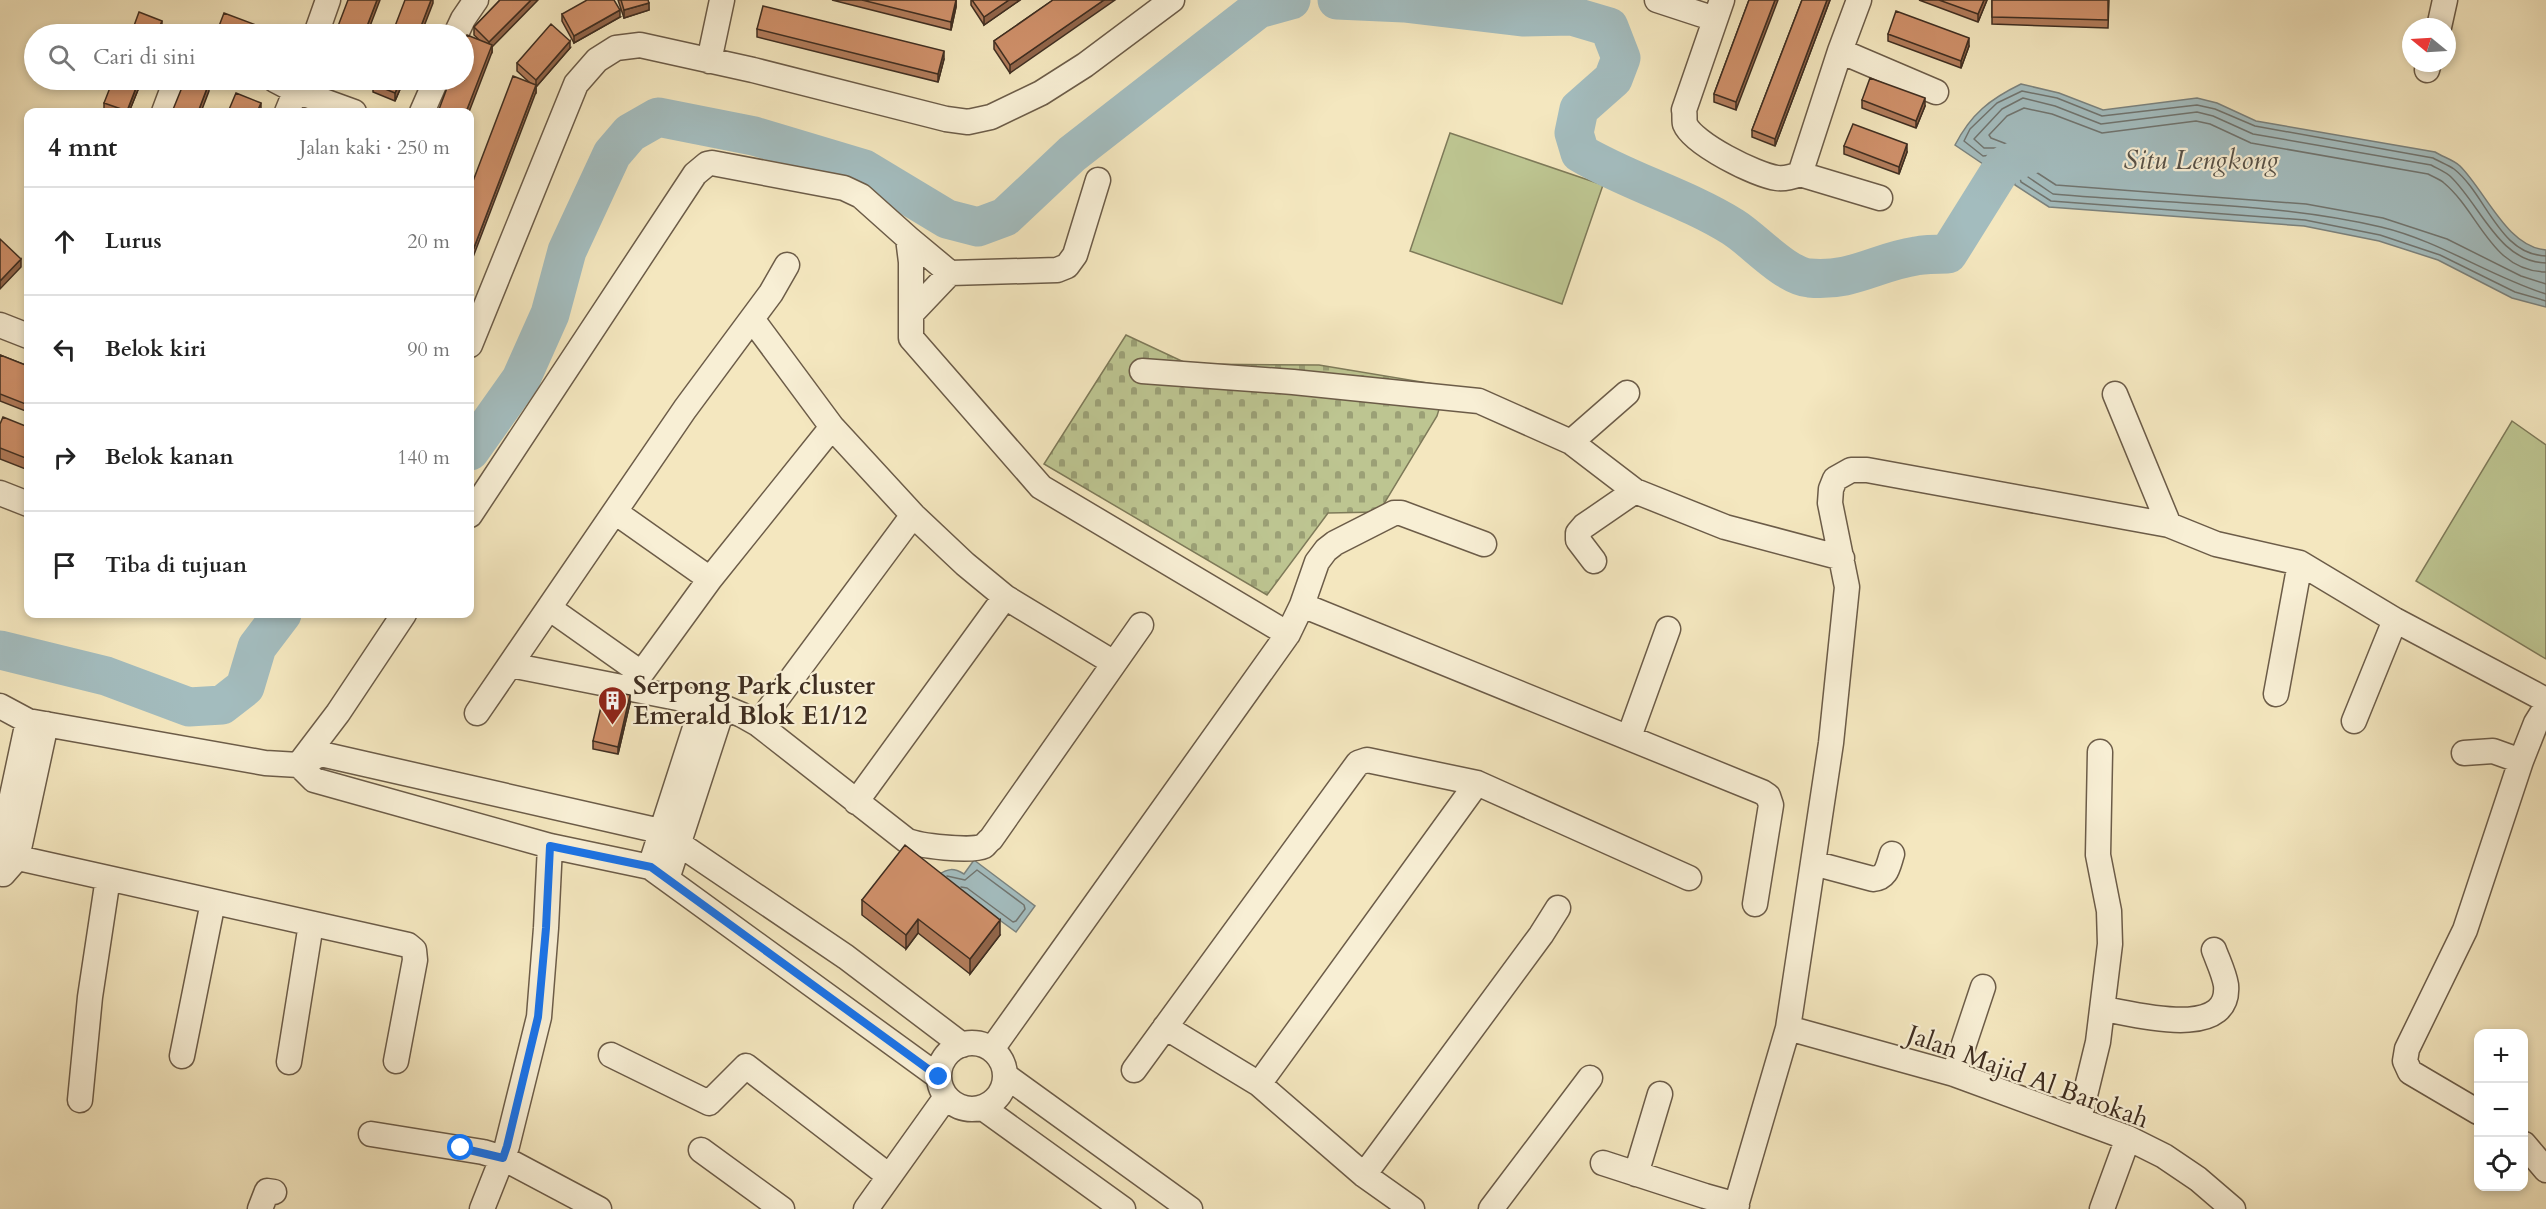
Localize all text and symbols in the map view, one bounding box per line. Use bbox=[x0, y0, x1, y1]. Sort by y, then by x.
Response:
north arrow bbox=[2402, 18, 2456, 72]
search box bbox=[24, 24, 474, 90]
icon: search bbox=[45, 41, 78, 74]
text: Cari di sini bbox=[93, 42, 196, 72]
text: 4 mnt bbox=[48, 130, 117, 165]
text: Jalan kaki · 250 m bbox=[300, 134, 450, 161]
water label: Situ Lengkong bbox=[2124, 142, 2278, 179]
icon: ahead bbox=[48, 225, 81, 258]
text: Lurus bbox=[105, 226, 162, 256]
text: 20 m bbox=[407, 228, 450, 255]
icon: left bbox=[48, 333, 81, 366]
text: Belok kiri bbox=[105, 334, 206, 364]
text: 90 m bbox=[407, 336, 450, 363]
icon: right bbox=[48, 441, 81, 474]
text: Belok kanan bbox=[105, 442, 234, 472]
text: 140 m bbox=[397, 444, 450, 471]
icon: arrive bbox=[48, 549, 81, 582]
text: Tiba di tujuan bbox=[105, 550, 247, 580]
place label: Serpong Park cluster Emerald Blok E1/12 bbox=[633, 668, 876, 733]
building icon: Serpong Park cluster Emerald Blok E1/12 bbox=[596, 684, 628, 726]
street label: Jalan Majid Al Barokah bbox=[1898, 1015, 2154, 1136]
map controls bbox=[2474, 1029, 2528, 1191]
button: + bbox=[2474, 1029, 2528, 1083]
route end bbox=[925, 1063, 951, 1089]
button: − bbox=[2474, 1083, 2528, 1137]
route start bbox=[447, 1134, 473, 1160]
button: locate bbox=[2474, 1137, 2528, 1191]

